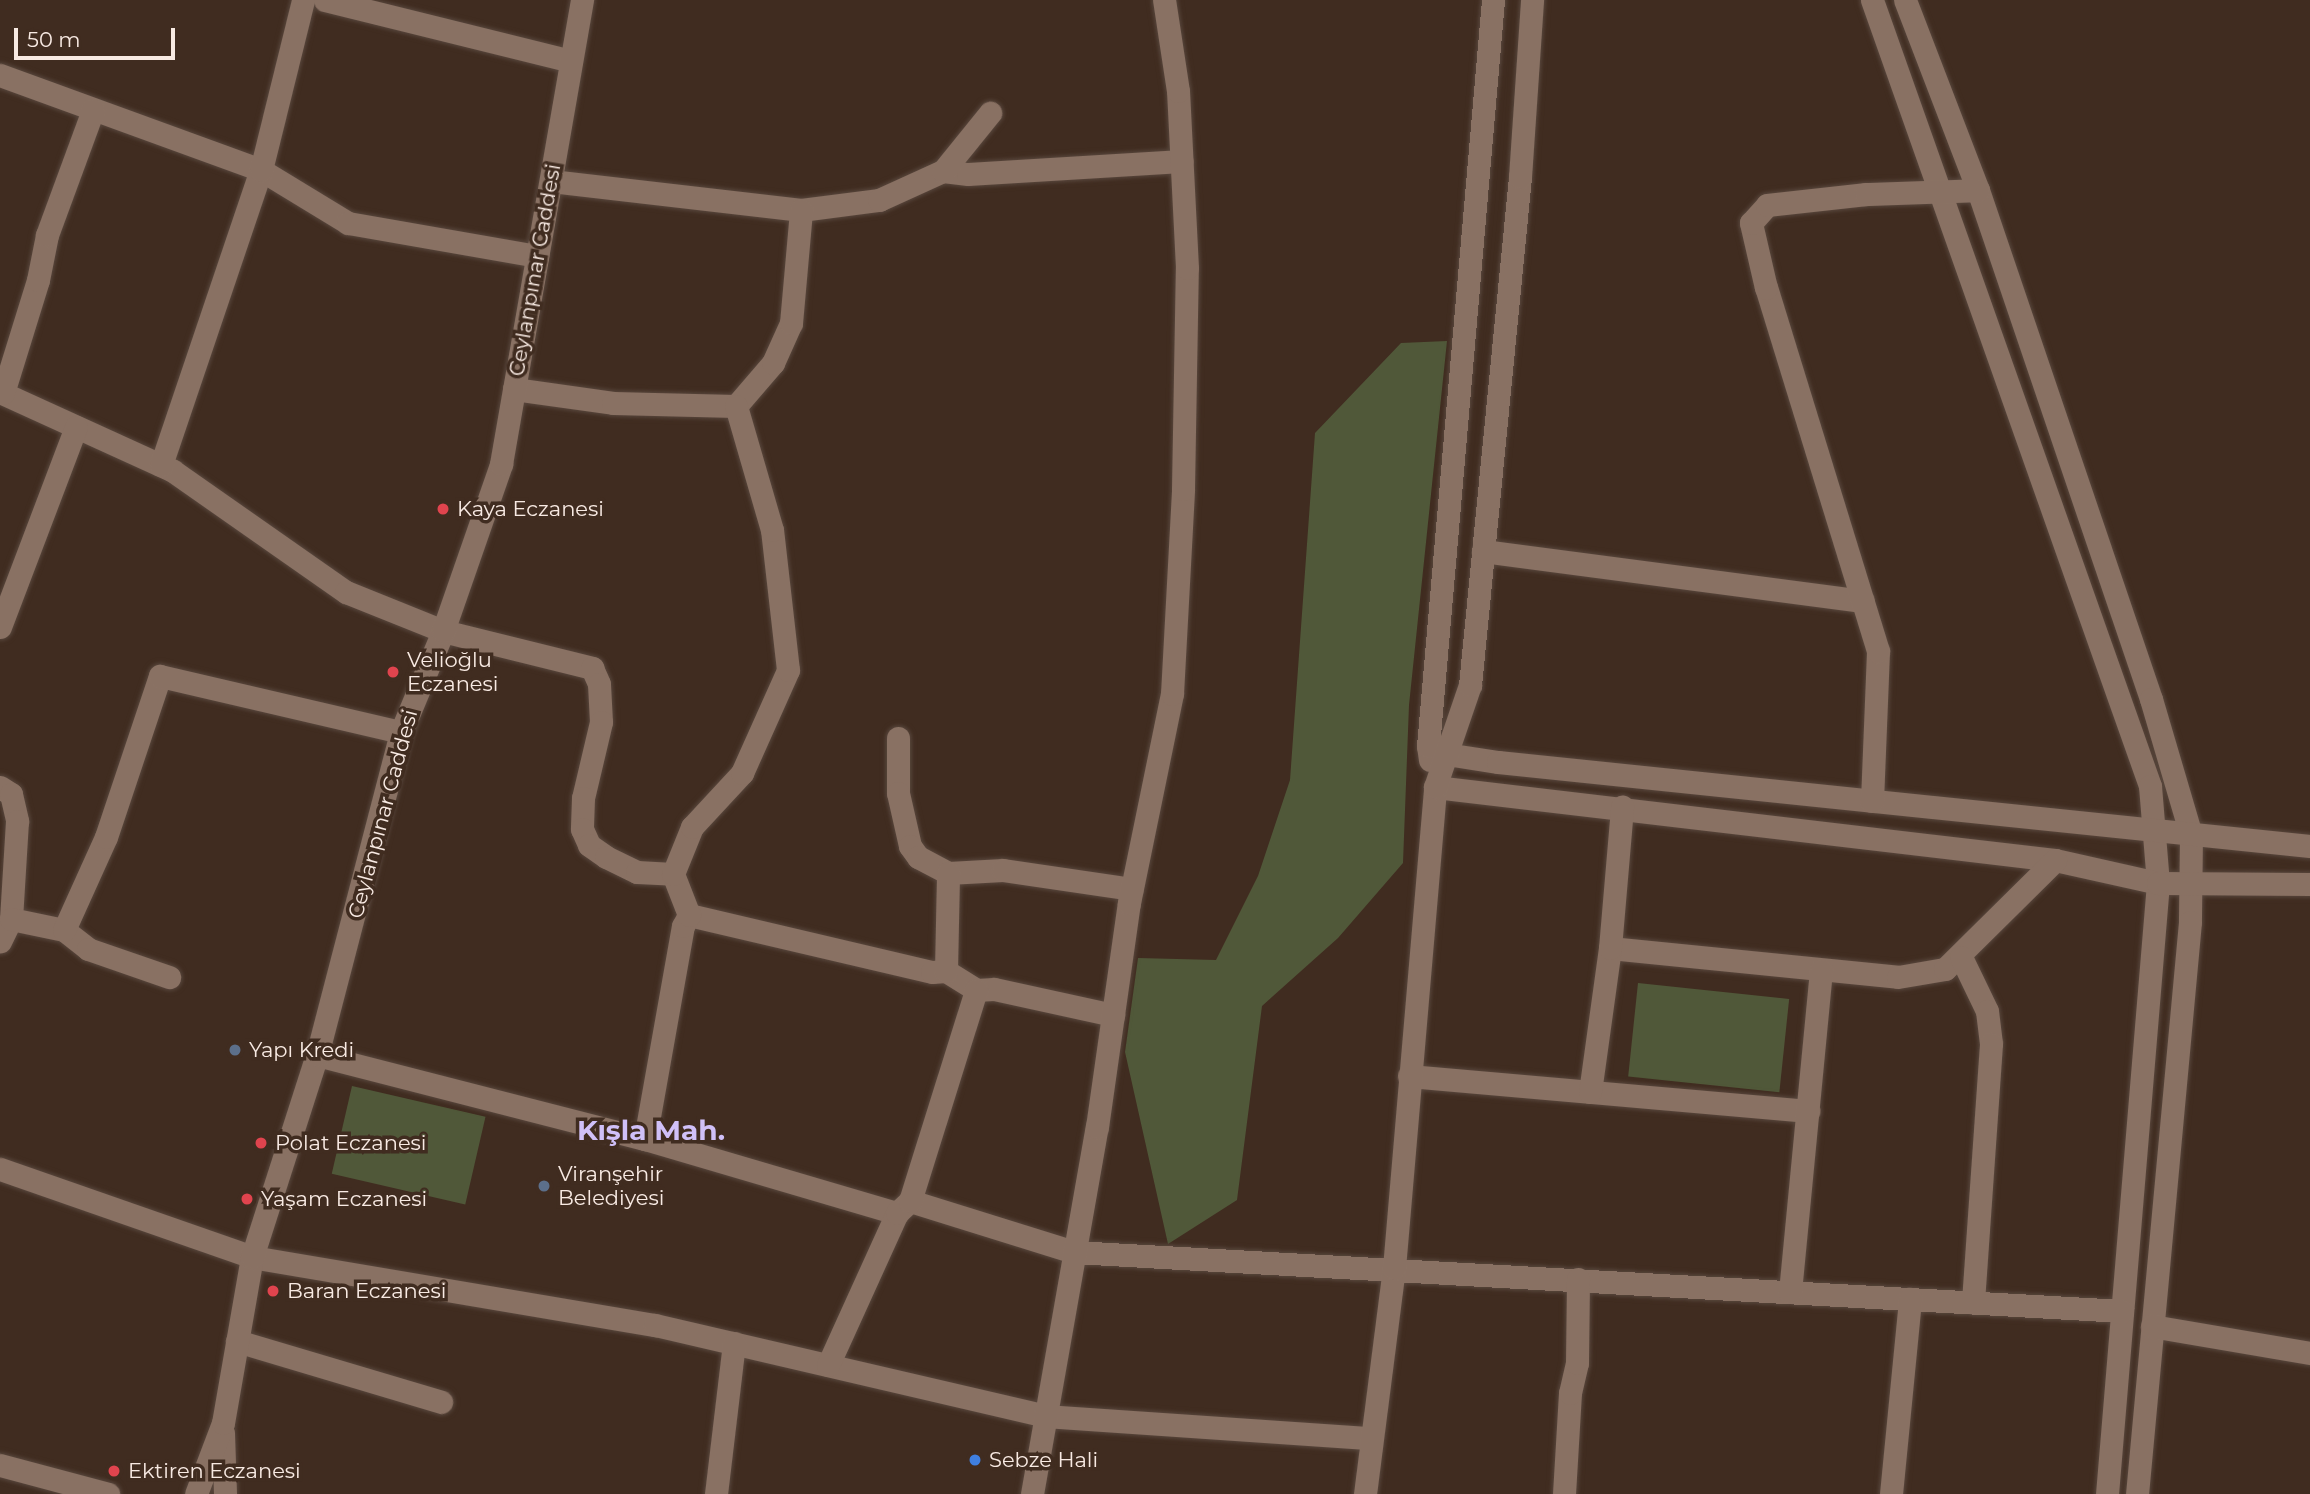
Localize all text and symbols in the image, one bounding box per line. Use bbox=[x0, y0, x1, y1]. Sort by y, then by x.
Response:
scale bar bbox=[18, 14, 178, 58]
text: 50 m bbox=[27, 27, 81, 52]
street label: Ceylanpınar Caddesi bbox=[504, 162, 566, 378]
place label: Kaya Eczanesi bbox=[457, 496, 604, 522]
marker: Kaya Eczanesi bbox=[435, 501, 451, 517]
place label: Velioğlu Eczanesi bbox=[407, 647, 498, 697]
marker: Velioğlu Eczanesi bbox=[385, 664, 401, 680]
street label: Ceylanpınar Caddesi bbox=[343, 707, 423, 921]
place label: Yapı Kredi bbox=[249, 1037, 354, 1063]
marker: Yapı Kredi bbox=[227, 1042, 243, 1058]
district label: Kışla Mah. bbox=[577, 1113, 725, 1147]
place label: Polat Eczanesi bbox=[275, 1130, 426, 1156]
marker: Polat Eczanesi bbox=[253, 1135, 269, 1151]
place label: Viranşehir Belediyesi bbox=[558, 1161, 664, 1211]
marker: Viranşehir Belediyesi bbox=[536, 1178, 552, 1194]
place label: Yaşam Eczanesi bbox=[261, 1186, 427, 1212]
marker: Yaşam Eczanesi bbox=[239, 1191, 255, 1207]
place label: Baran Eczanesi bbox=[287, 1278, 446, 1304]
marker: Baran Eczanesi bbox=[265, 1283, 281, 1299]
place label: Sebze Hali bbox=[989, 1447, 1098, 1473]
marker: Sebze Hali bbox=[967, 1452, 983, 1468]
place label: Ektiren Eczanesi bbox=[128, 1458, 301, 1484]
marker: Ektiren Eczanesi bbox=[106, 1463, 122, 1479]

